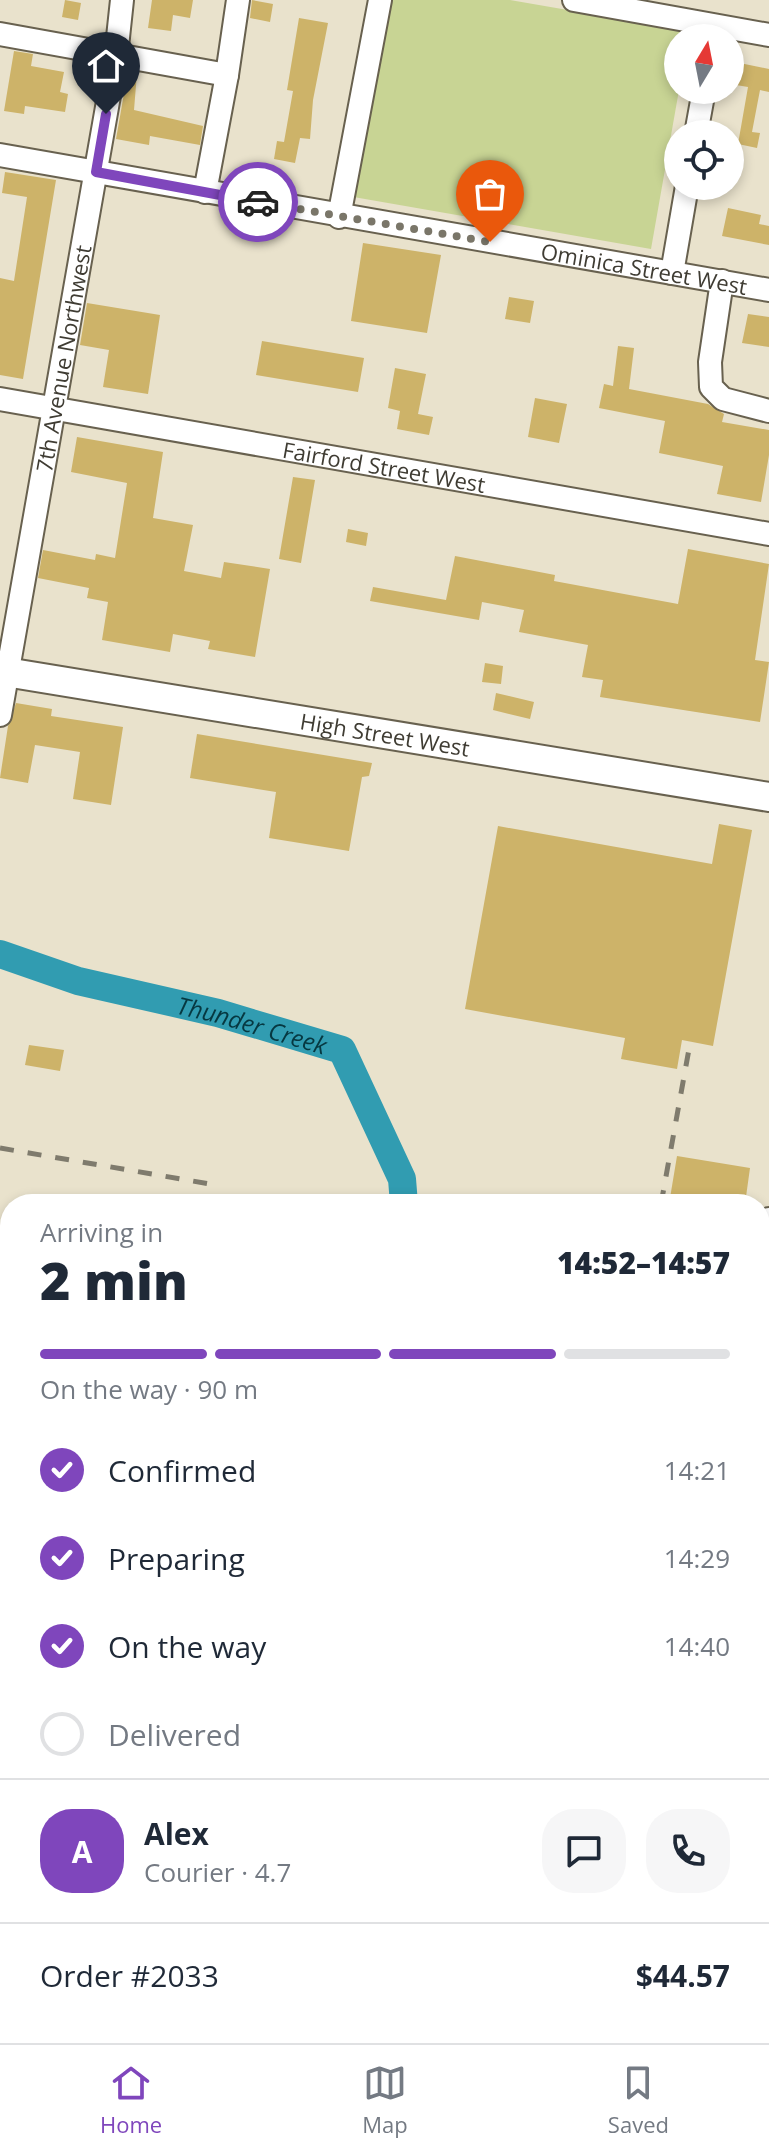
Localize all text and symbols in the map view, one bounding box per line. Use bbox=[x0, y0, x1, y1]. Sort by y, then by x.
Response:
north arrow bbox=[664, 24, 744, 104]
map controls bbox=[664, 24, 744, 200]
pin bbox=[72, 32, 140, 114]
icon: home bbox=[84, 44, 128, 88]
button: locate bbox=[664, 120, 744, 200]
pin bbox=[456, 160, 524, 242]
courier bbox=[218, 162, 298, 242]
icon: bag bbox=[468, 172, 512, 216]
icon: car bbox=[236, 180, 280, 224]
street label: Ominica Street West bbox=[539, 235, 750, 301]
street label: 7th Avenue Northwest bbox=[28, 243, 97, 474]
street label: Fairford Street West bbox=[280, 434, 488, 499]
street label: High Street West bbox=[298, 705, 472, 763]
water label: Thunder Creek bbox=[174, 988, 332, 1061]
text: Arriving in bbox=[40, 1214, 163, 1250]
text: 14:52–14:57 bbox=[557, 1242, 730, 1283]
text: 2 min bbox=[40, 1244, 188, 1315]
text: On the way · 90 m bbox=[40, 1371, 258, 1407]
icon: check bbox=[40, 1448, 84, 1492]
text: Confirmed bbox=[108, 1450, 256, 1491]
text: 14:21 bbox=[664, 1452, 730, 1488]
icon: check bbox=[40, 1536, 84, 1580]
text: Preparing bbox=[108, 1538, 245, 1579]
text: 14:29 bbox=[664, 1540, 730, 1576]
icon: check bbox=[40, 1624, 84, 1668]
text: On the way bbox=[108, 1626, 266, 1667]
text: 14:40 bbox=[664, 1628, 730, 1664]
text: Delivered bbox=[108, 1714, 241, 1755]
button: chat bbox=[542, 1809, 626, 1893]
button: phone bbox=[646, 1809, 730, 1893]
text: Alex bbox=[144, 1813, 209, 1854]
text: A bbox=[72, 1831, 92, 1872]
text: Courier · 4.7 bbox=[144, 1854, 291, 1890]
text: Order #2033 bbox=[40, 1955, 219, 1996]
text: $44.57 bbox=[636, 1955, 730, 1996]
tab: Home bbox=[100, 2061, 162, 2139]
tab: Map bbox=[362, 2061, 408, 2139]
tab: Saved bbox=[608, 2061, 669, 2139]

